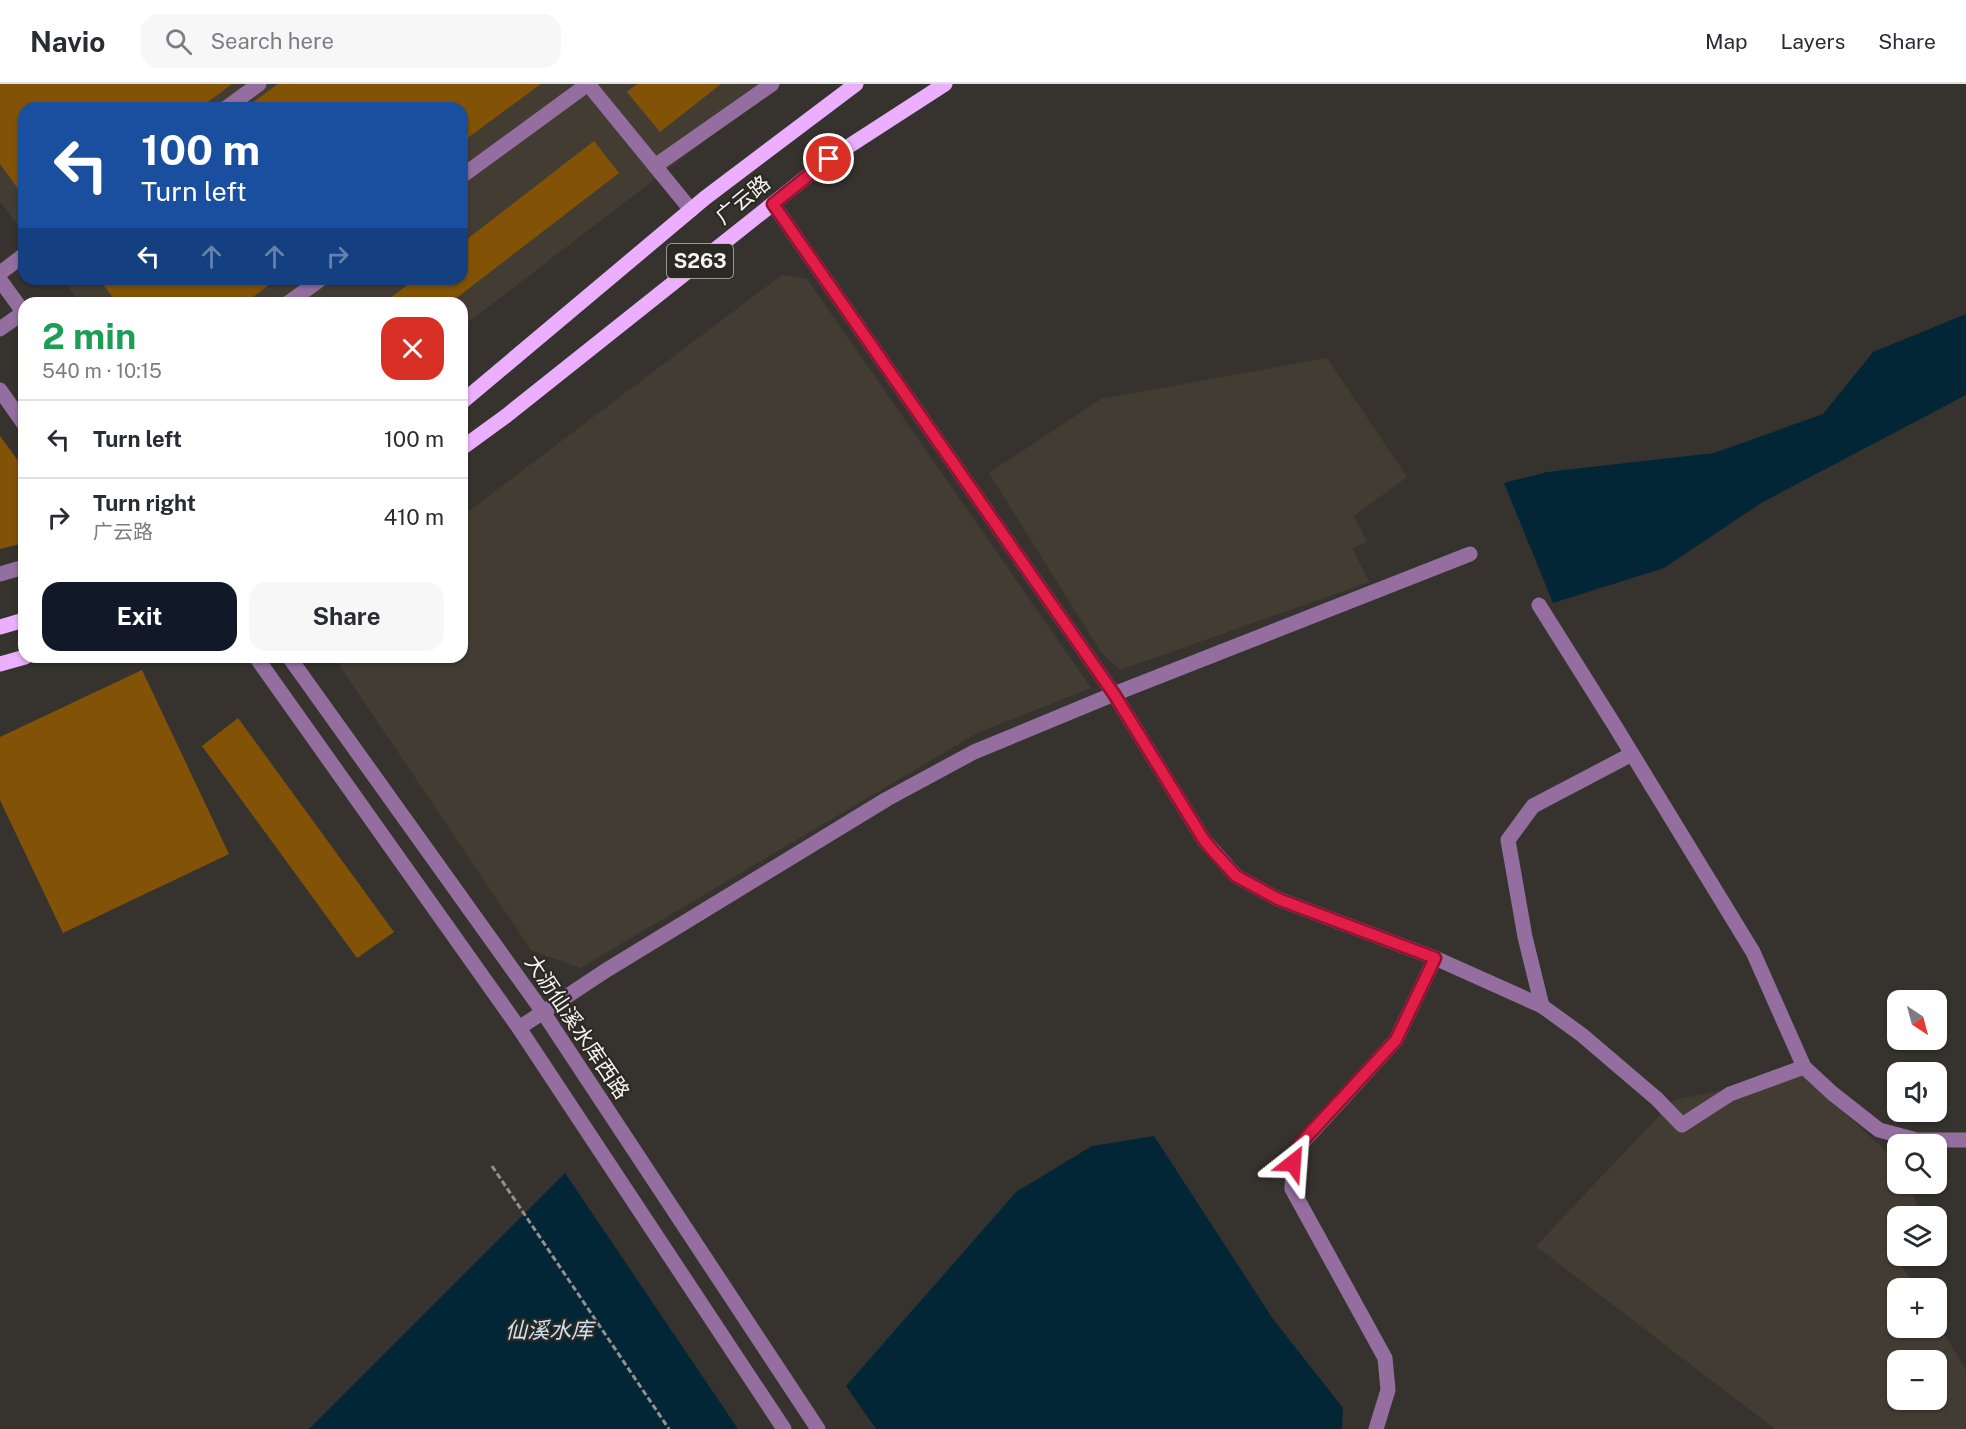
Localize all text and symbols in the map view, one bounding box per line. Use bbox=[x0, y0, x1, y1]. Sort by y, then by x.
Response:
search box bbox=[141, 14, 561, 68]
text: Navio bbox=[30, 25, 105, 58]
icon: search bbox=[162, 25, 195, 58]
text: Search here bbox=[210, 28, 334, 54]
text: Map bbox=[1705, 29, 1748, 54]
text: Layers bbox=[1781, 29, 1845, 54]
text: Share bbox=[1878, 29, 1936, 54]
text: 100 m bbox=[141, 125, 260, 174]
icon: left bbox=[42, 126, 120, 204]
pin bbox=[803, 133, 854, 184]
icon: arrive bbox=[812, 142, 845, 175]
street label: 广云路 bbox=[710, 170, 775, 229]
text: Turn left bbox=[141, 175, 247, 207]
icon: left bbox=[132, 240, 165, 273]
icon: ahead bbox=[195, 240, 228, 273]
icon: ahead bbox=[258, 240, 291, 273]
icon: right bbox=[321, 240, 354, 273]
road number: S263 bbox=[667, 244, 733, 278]
text: 2 min bbox=[42, 315, 136, 357]
button: close bbox=[381, 317, 444, 380]
text: 540 m · 10:15 bbox=[42, 359, 162, 383]
icon: left bbox=[42, 423, 75, 456]
text: Turn left bbox=[93, 426, 182, 452]
text: 100 m bbox=[384, 426, 444, 452]
text: Turn right bbox=[93, 490, 196, 516]
icon: right bbox=[42, 501, 75, 534]
text: 410 m bbox=[383, 504, 444, 530]
text: 广云路 bbox=[93, 520, 153, 544]
button: Exit bbox=[42, 582, 237, 651]
button: Share bbox=[249, 582, 444, 651]
street label: 大沥仙溪水库西路 bbox=[520, 950, 635, 1103]
north arrow bbox=[1887, 990, 1947, 1050]
map controls bbox=[1887, 990, 1947, 1410]
button: sound bbox=[1887, 1062, 1947, 1122]
position arrow bbox=[1261, 1131, 1325, 1195]
button: search bbox=[1887, 1134, 1947, 1194]
button: layers bbox=[1887, 1206, 1947, 1266]
button: + bbox=[1887, 1278, 1947, 1338]
water label: 仙溪水库 bbox=[505, 1317, 597, 1343]
button: − bbox=[1887, 1350, 1947, 1410]

